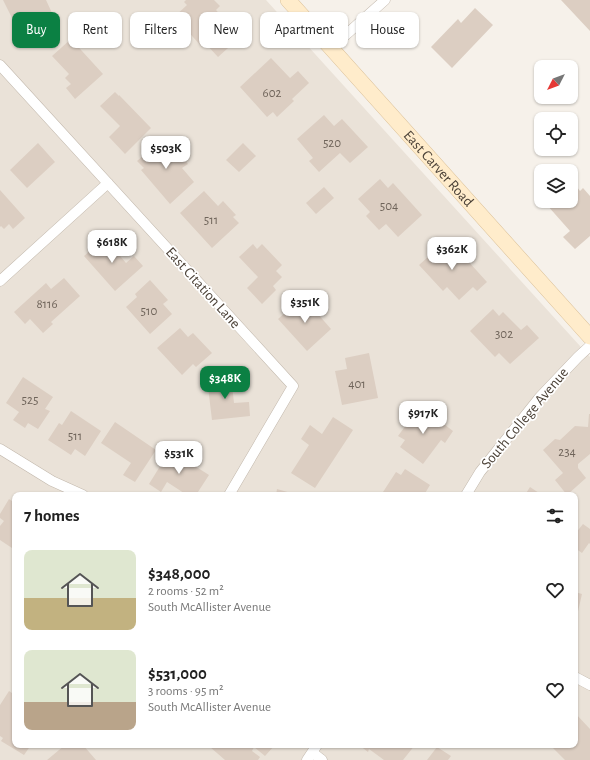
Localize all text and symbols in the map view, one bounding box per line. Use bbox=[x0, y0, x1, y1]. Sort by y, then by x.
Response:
chip: Buy bbox=[12, 12, 60, 48]
chip: Rent bbox=[68, 12, 122, 48]
chip: Filters bbox=[130, 12, 191, 48]
chip: New bbox=[199, 12, 252, 48]
chip: Apartment bbox=[260, 12, 348, 48]
chip: House bbox=[356, 12, 419, 48]
north arrow bbox=[534, 60, 578, 104]
map controls bbox=[534, 60, 578, 208]
house number: 602 bbox=[263, 87, 282, 100]
button: locate bbox=[534, 112, 578, 156]
street label: East Carver Road bbox=[401, 127, 477, 209]
pin: $503K bbox=[138, 136, 194, 170]
house number: 520 bbox=[323, 137, 341, 150]
text: $503K bbox=[150, 142, 182, 155]
button: layers bbox=[534, 164, 578, 208]
house number: 504 bbox=[380, 200, 398, 213]
house number: 511 bbox=[204, 214, 218, 227]
pin: $618K bbox=[84, 230, 140, 264]
text: $618K bbox=[97, 236, 127, 249]
pin: $362K bbox=[424, 237, 480, 271]
text: $362K bbox=[436, 243, 468, 256]
street label: East Citation Lane bbox=[163, 245, 243, 331]
pin: $351K bbox=[277, 290, 333, 324]
text: $351K bbox=[290, 296, 320, 309]
house number: 8116 bbox=[36, 298, 58, 311]
house number: 510 bbox=[141, 305, 158, 318]
house number: 302 bbox=[495, 328, 513, 341]
street label: South College Avenue bbox=[479, 365, 571, 471]
pin: $348K bbox=[197, 366, 253, 400]
text: $348K bbox=[209, 372, 241, 385]
house number: 401 bbox=[348, 378, 366, 391]
house number: 525 bbox=[22, 394, 38, 407]
pin: $917K bbox=[395, 401, 451, 435]
text: $917K bbox=[408, 407, 438, 420]
house number: 511 bbox=[68, 430, 82, 443]
pin: $531K bbox=[151, 441, 207, 475]
house number: 234 bbox=[558, 446, 576, 459]
text: $531K bbox=[164, 447, 194, 460]
icon: filters bbox=[544, 505, 566, 527]
text: 7 homes bbox=[24, 507, 80, 524]
text: $348,000 bbox=[148, 565, 210, 582]
icon: home bbox=[56, 566, 104, 614]
icon: heart bbox=[544, 579, 566, 601]
text: 2 rooms · 52 m² bbox=[148, 585, 224, 598]
text: South McAllister Avenue bbox=[148, 601, 271, 614]
text: $531,000 bbox=[148, 665, 207, 682]
icon: home bbox=[56, 666, 104, 714]
icon: heart bbox=[544, 679, 566, 701]
text: 3 rooms · 95 m² bbox=[148, 685, 223, 698]
text: South McAllister Avenue bbox=[148, 701, 271, 714]

